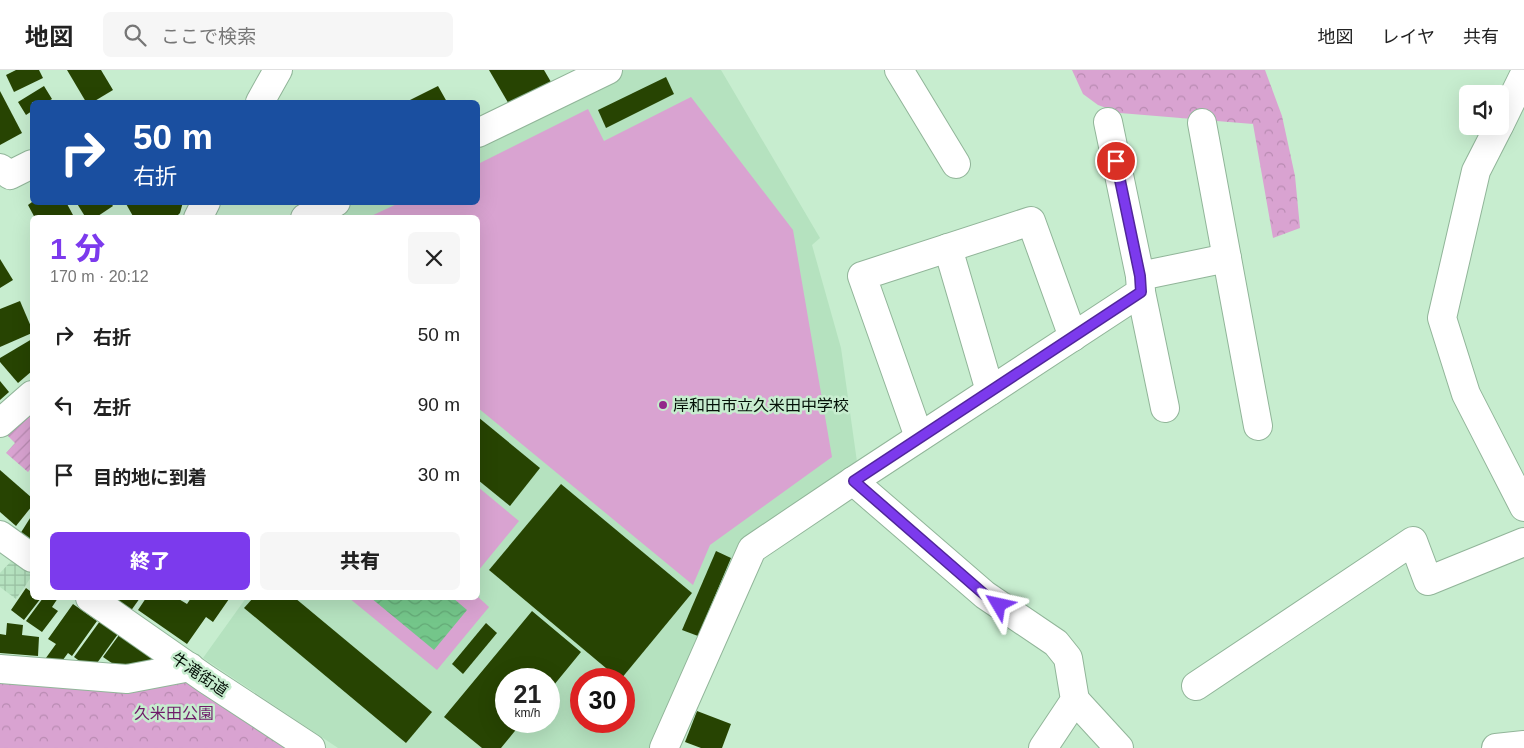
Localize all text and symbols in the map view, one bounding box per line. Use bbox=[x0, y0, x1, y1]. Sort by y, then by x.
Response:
search box bbox=[103, 12, 453, 57]
icon: search bbox=[121, 21, 149, 49]
text: 地図 bbox=[25, 23, 73, 50]
text: ここで検索 bbox=[161, 26, 256, 47]
text: 地図 bbox=[1318, 27, 1354, 47]
text: レイヤ bbox=[1382, 27, 1435, 47]
text: 共有 bbox=[1463, 27, 1499, 47]
map controls bbox=[1459, 85, 1509, 135]
button: sound bbox=[1459, 85, 1509, 135]
text: 50 m bbox=[133, 117, 213, 156]
icon: right bbox=[50, 120, 115, 185]
pin bbox=[1095, 140, 1137, 182]
icon: arrive bbox=[1102, 147, 1130, 175]
text: 右折 bbox=[133, 164, 177, 189]
text: 1 分 bbox=[50, 232, 105, 265]
button: close bbox=[408, 232, 460, 284]
text: 170 m · 20:12 bbox=[50, 268, 149, 285]
icon: right bbox=[50, 321, 78, 349]
text: 50 m bbox=[418, 324, 460, 345]
text: 右折 bbox=[93, 327, 131, 348]
icon: left bbox=[50, 391, 78, 419]
text: 90 m bbox=[418, 394, 460, 415]
text: 左折 bbox=[93, 397, 131, 418]
place label: 岸和田市立久米田中学校 bbox=[673, 397, 849, 414]
marker: 岸和田市立久米田中学校 bbox=[657, 399, 669, 411]
icon: arrive bbox=[50, 461, 78, 489]
text: 30 m bbox=[418, 464, 460, 485]
text: 目的地に到着 bbox=[93, 467, 207, 488]
button: 終了 bbox=[50, 532, 250, 590]
button: 共有 bbox=[260, 532, 460, 590]
position arrow bbox=[972, 578, 1024, 630]
street label: 牛滝街道 bbox=[168, 649, 231, 699]
speed limit sign: 30 bbox=[570, 668, 635, 733]
text: 21 bbox=[514, 680, 541, 708]
park label: 久米田公園 bbox=[134, 705, 214, 722]
text: km/h bbox=[514, 706, 541, 720]

